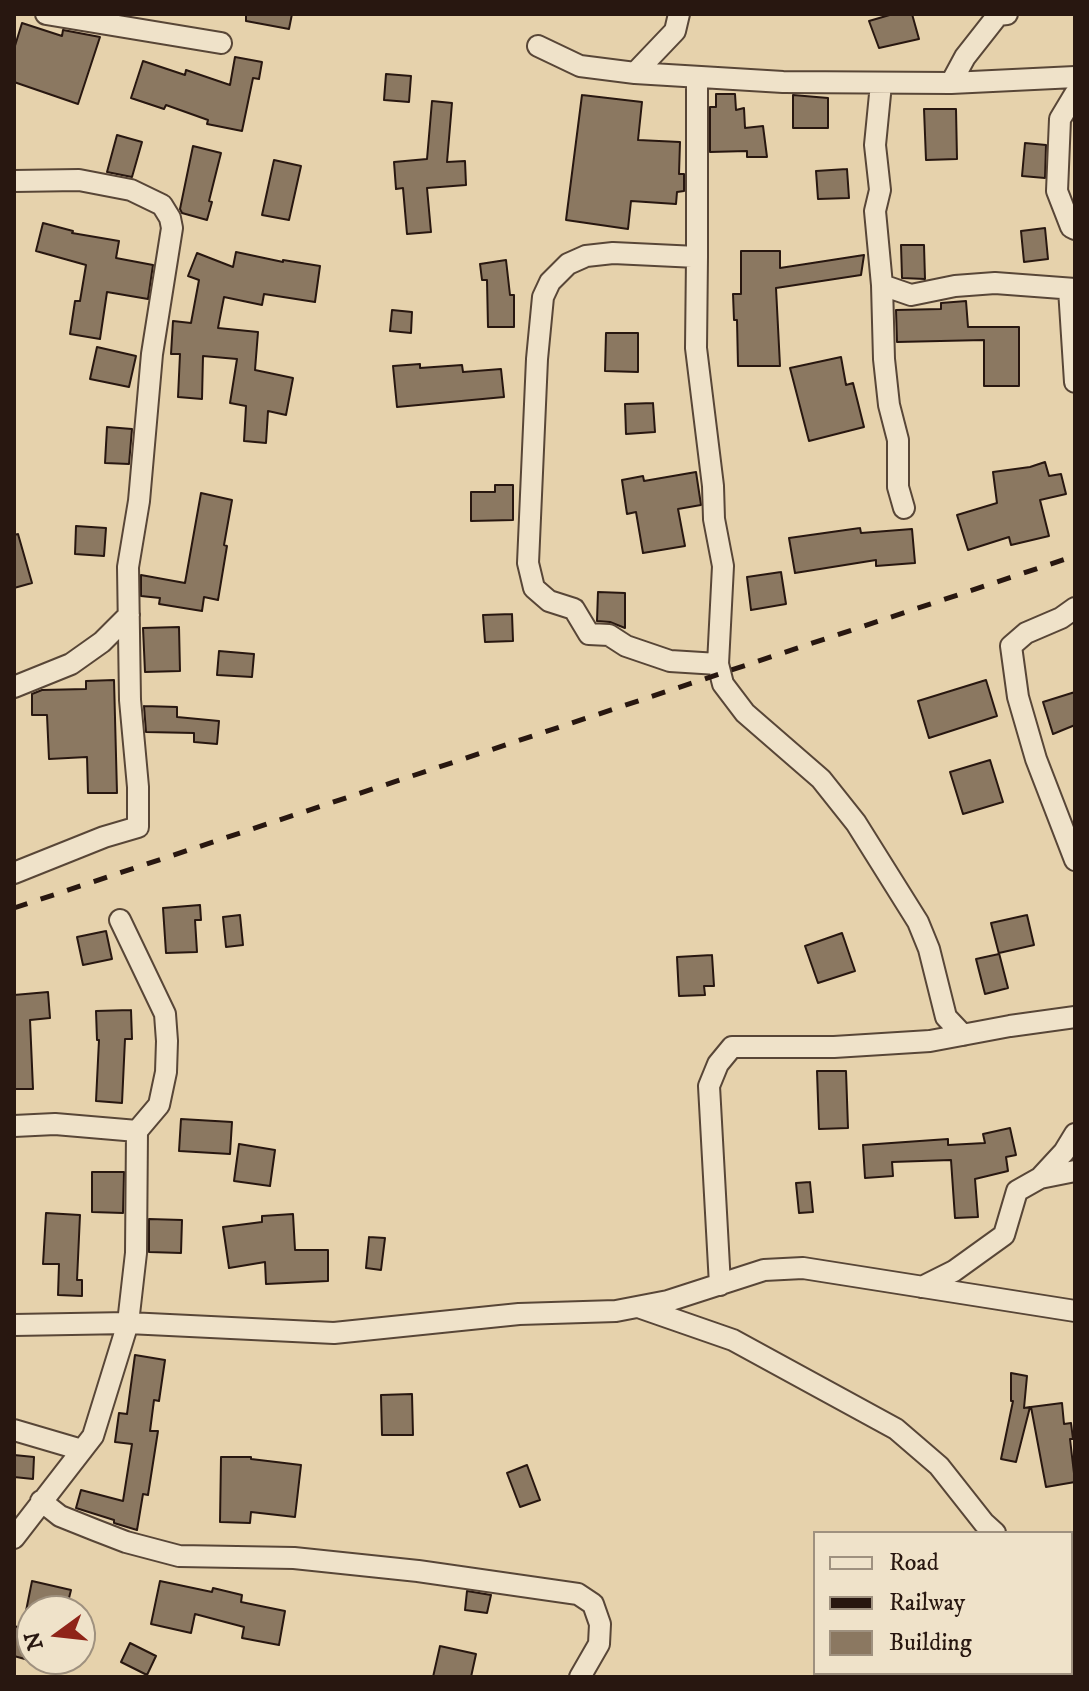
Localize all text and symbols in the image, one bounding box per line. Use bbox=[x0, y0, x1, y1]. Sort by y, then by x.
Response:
legend bbox=[813, 1531, 1073, 1675]
text: Road bbox=[889, 1548, 939, 1578]
text: Railway bbox=[889, 1588, 965, 1618]
north arrow bbox=[16, 1595, 96, 1675]
text: Building bbox=[889, 1628, 972, 1658]
text: N bbox=[19, 1629, 50, 1653]

